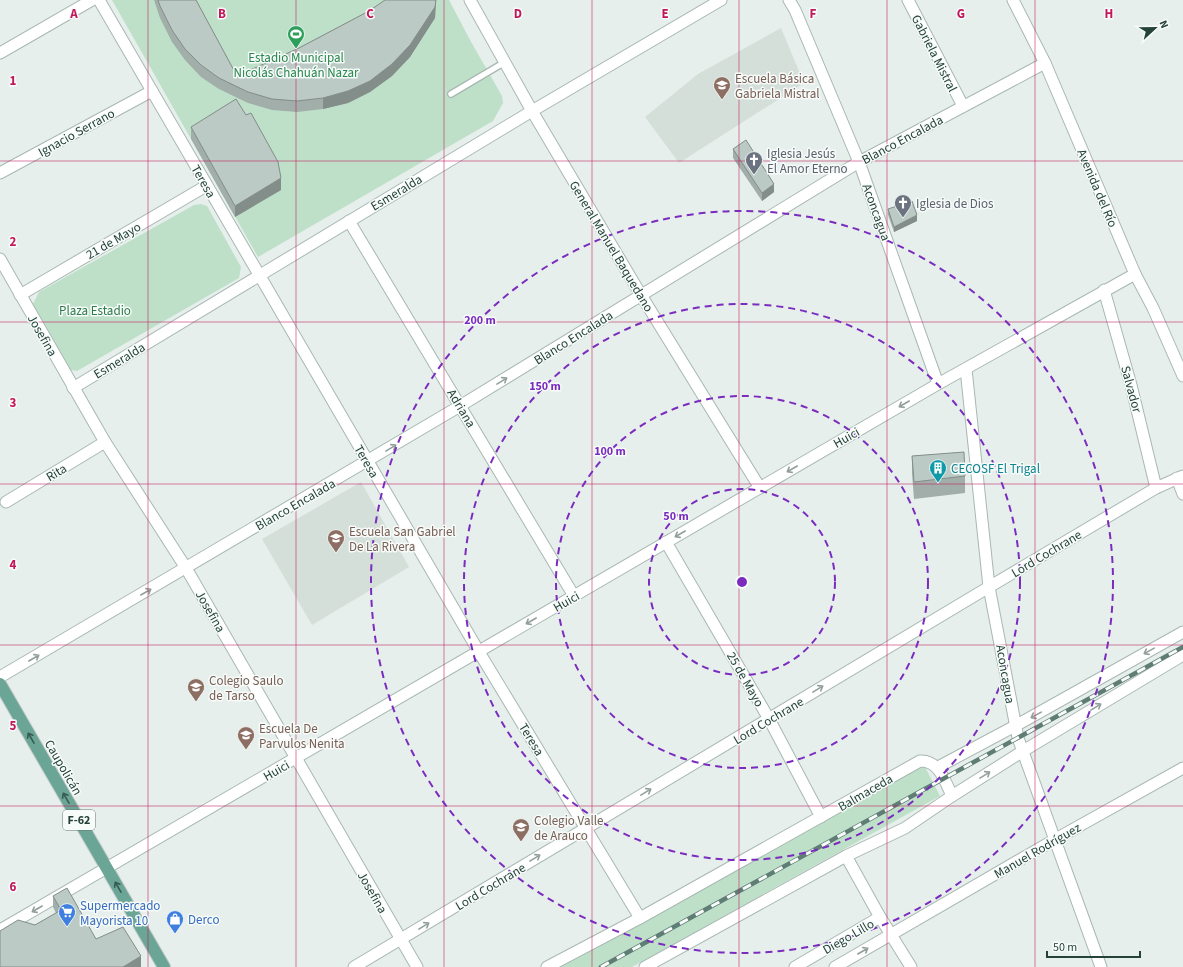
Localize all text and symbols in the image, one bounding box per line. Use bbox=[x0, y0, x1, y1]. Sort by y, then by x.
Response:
text: A bbox=[69, 5, 78, 23]
text: B bbox=[218, 5, 226, 23]
text: C bbox=[366, 5, 374, 23]
text: D bbox=[514, 5, 522, 23]
text: E bbox=[661, 5, 669, 23]
text: F bbox=[810, 5, 817, 23]
text: H bbox=[1105, 5, 1113, 23]
north arrow bbox=[1135, 8, 1175, 48]
street label: Gabriela Mistral bbox=[909, 12, 961, 94]
text: N bbox=[1155, 18, 1172, 31]
sports icon: Estadio Municipal Nicolás Chahuán Nazar bbox=[286, 24, 306, 49]
place label: Estadio Municipal Nicolás Chahuán Nazar bbox=[234, 49, 359, 82]
place label: Escuela Básica Gabriela Mistral bbox=[735, 70, 820, 103]
text: 1 bbox=[10, 72, 17, 90]
school or university icon: Escuela Básica Gabriela Mistral bbox=[712, 75, 732, 100]
street label: Ignacio Serrano bbox=[35, 104, 118, 161]
street label: Blanco Encalada bbox=[859, 111, 946, 169]
place label: Iglesia Jesús El Amor Eterno bbox=[767, 145, 848, 178]
street label: Avenida del Río bbox=[1073, 147, 1122, 230]
church icon: Iglesia Jesús El Amor Eterno bbox=[744, 150, 764, 175]
street label: Teresa bbox=[186, 162, 220, 201]
street label: Esmeralda bbox=[367, 170, 426, 215]
street label: General Manuel Baquedano bbox=[565, 178, 658, 315]
street label: Aconcagua bbox=[857, 181, 895, 243]
church icon: Iglesia de Dios bbox=[893, 193, 913, 218]
place label: Iglesia de Dios bbox=[916, 195, 994, 213]
street label: 21 de Mayo bbox=[83, 218, 144, 264]
text: 2 bbox=[10, 233, 17, 251]
park label: Plaza Estadio bbox=[59, 302, 131, 320]
street label: Blanco Encalada bbox=[531, 306, 616, 369]
street label: Josefina bbox=[23, 311, 61, 360]
text: 200 m bbox=[464, 312, 496, 329]
street label: Esmeralda bbox=[90, 338, 149, 383]
street label: Salvador bbox=[1116, 364, 1146, 415]
one-way arrow bbox=[496, 376, 508, 384]
text: 150 m bbox=[529, 378, 561, 395]
street label: Adriana bbox=[443, 386, 480, 431]
text: 3 bbox=[10, 394, 17, 412]
one-way arrow bbox=[899, 400, 911, 408]
street label: Huici bbox=[830, 423, 863, 453]
street label: Teresa bbox=[349, 442, 383, 481]
one-way arrow bbox=[384, 443, 396, 451]
text: 100 m bbox=[594, 443, 626, 460]
building icon: CECOSF El Trigal bbox=[928, 458, 948, 483]
street label: Rita bbox=[43, 460, 70, 486]
place label: CECOSF El Trigal bbox=[951, 460, 1040, 478]
one-way arrow bbox=[787, 465, 798, 473]
street label: Blanco Encalada bbox=[252, 475, 339, 535]
text: 50 m bbox=[663, 508, 689, 525]
place label: Escuela San Gabriel De La Rivera bbox=[349, 523, 456, 556]
street label: Lord Cochrane bbox=[1008, 526, 1085, 582]
school or university icon: Escuela San Gabriel De La Rivera bbox=[326, 528, 346, 553]
one-way arrow bbox=[674, 531, 686, 539]
text: 4 bbox=[10, 556, 17, 574]
centre of rings bbox=[735, 575, 749, 589]
one-way arrow bbox=[140, 587, 152, 595]
street label: Josefina bbox=[191, 587, 229, 636]
street label: Huici bbox=[550, 587, 583, 617]
one-way arrow bbox=[525, 618, 537, 626]
street label: Aconcagua bbox=[991, 643, 1019, 705]
one-way arrow bbox=[1143, 648, 1155, 656]
street label: 25 de Mayo bbox=[722, 649, 768, 710]
one-way arrow bbox=[28, 653, 40, 661]
place label: Colegio Saulo de Tarso bbox=[209, 672, 283, 705]
school or university icon: Colegio Saulo de Tarso bbox=[186, 677, 206, 702]
one-way arrow bbox=[812, 685, 824, 693]
street label: Lord Cochrane bbox=[730, 693, 807, 749]
one-way arrow bbox=[1090, 703, 1101, 711]
one-way arrow bbox=[1030, 711, 1042, 719]
text: 5 bbox=[10, 717, 17, 735]
place label: Escuela De Parvulos Nenita bbox=[259, 720, 345, 753]
street label: Teresa bbox=[514, 720, 548, 759]
school or university icon: Escuela De Parvulos Nenita bbox=[236, 725, 256, 750]
one-way arrow bbox=[27, 732, 35, 744]
street label: Caupolicán bbox=[40, 736, 86, 799]
street label: Huici bbox=[260, 756, 293, 786]
street label: Balmaceda bbox=[835, 770, 896, 816]
one-way arrow bbox=[979, 771, 990, 779]
one-way arrow bbox=[640, 787, 652, 795]
one-way arrow bbox=[61, 792, 69, 804]
road number: F-62 bbox=[63, 810, 95, 830]
place label: Colegio Valle de Arauco bbox=[534, 812, 604, 845]
school or university icon: Colegio Valle de Arauco bbox=[511, 817, 531, 842]
street label: Manuel Rodríguez bbox=[991, 818, 1085, 883]
one-way arrow bbox=[529, 854, 541, 862]
street label: Lord Cochrane bbox=[452, 859, 529, 915]
street label: Josefina bbox=[353, 868, 391, 917]
text: 6 bbox=[10, 878, 17, 896]
one-way arrow bbox=[113, 881, 121, 893]
place label: Supermercado Mayorista 10 bbox=[80, 897, 160, 930]
supermarket icon: Supermercado Mayorista 10 bbox=[57, 902, 77, 927]
one-way arrow bbox=[31, 905, 43, 913]
shop icon: Derco bbox=[165, 909, 185, 934]
place label: Derco bbox=[188, 911, 220, 929]
street label: Diego Lillo bbox=[819, 915, 878, 959]
one-way arrow bbox=[418, 922, 429, 930]
scale bar bbox=[1047, 933, 1140, 959]
text: 50 m bbox=[1053, 939, 1077, 956]
one-way arrow bbox=[857, 946, 869, 954]

